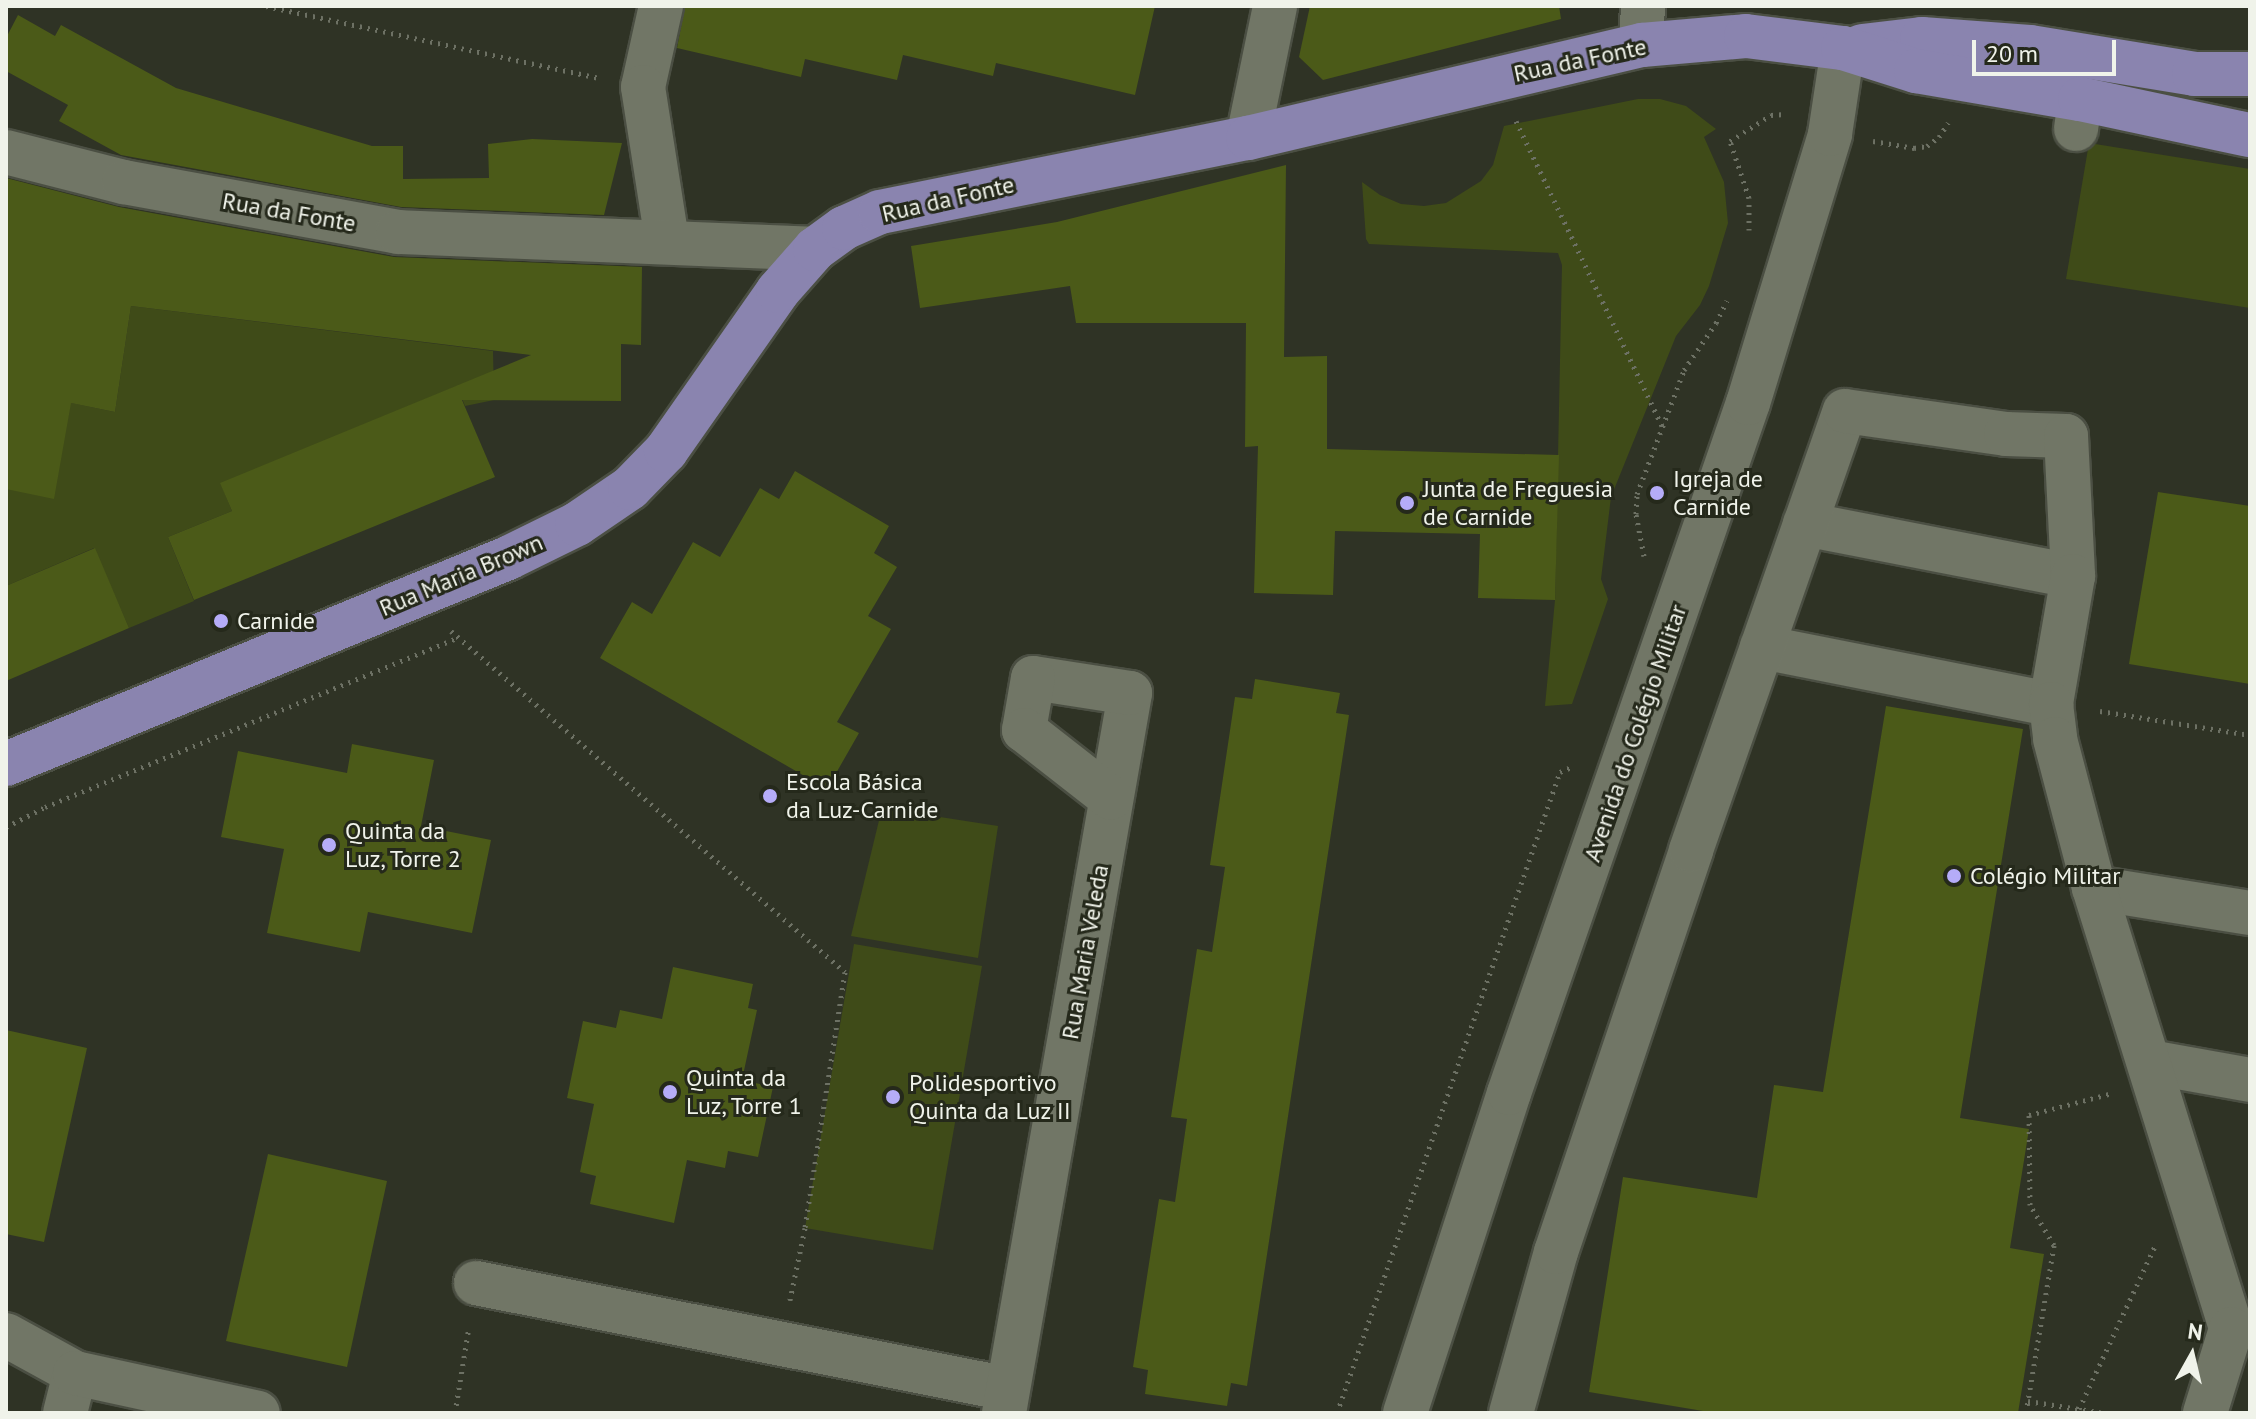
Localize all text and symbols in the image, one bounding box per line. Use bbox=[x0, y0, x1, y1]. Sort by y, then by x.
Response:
scale bar bbox=[1976, 24, 2120, 74]
street label: Rua da Fonte bbox=[1511, 32, 1649, 88]
text: 20 m bbox=[1986, 38, 2038, 69]
street label: Rua da Fonte bbox=[879, 170, 1017, 228]
street label: Rua da Fonte bbox=[220, 186, 358, 238]
place label: Igreja de Carnide bbox=[1673, 465, 1763, 521]
place label: Junta de Freguesia de Carnide bbox=[1423, 475, 1613, 531]
marker: Igreja de Carnide bbox=[1648, 484, 1666, 502]
marker: Junta de Freguesia de Carnide bbox=[1398, 494, 1416, 512]
street label: Rua Maria Brown bbox=[375, 528, 547, 622]
street label: Avenida do Colégio Militar bbox=[1577, 601, 1693, 865]
place label: Carnide bbox=[237, 607, 315, 635]
marker: Carnide bbox=[212, 612, 230, 630]
place label: Escola Básica da Luz-Carnide bbox=[786, 768, 939, 824]
marker: Escola Básica da Luz-Carnide bbox=[761, 787, 779, 805]
place label: Quinta da Luz, Torre 2 bbox=[345, 817, 464, 873]
marker: Quinta da Luz, Torre 2 bbox=[320, 836, 338, 854]
street label: Rua Maria Veleda bbox=[1055, 862, 1115, 1042]
place label: Colégio Militar bbox=[1970, 862, 2120, 890]
marker: Colégio Militar bbox=[1945, 867, 1963, 885]
place label: Quinta da Luz, Torre 1 bbox=[686, 1064, 805, 1120]
place label: Polidesportivo Quinta da Luz II bbox=[909, 1069, 1072, 1125]
marker: Quinta da Luz, Torre 1 bbox=[661, 1083, 679, 1101]
marker: Polidesportivo Quinta da Luz II bbox=[884, 1088, 902, 1106]
north arrow bbox=[2152, 1315, 2232, 1395]
text: N bbox=[2186, 1316, 2204, 1346]

